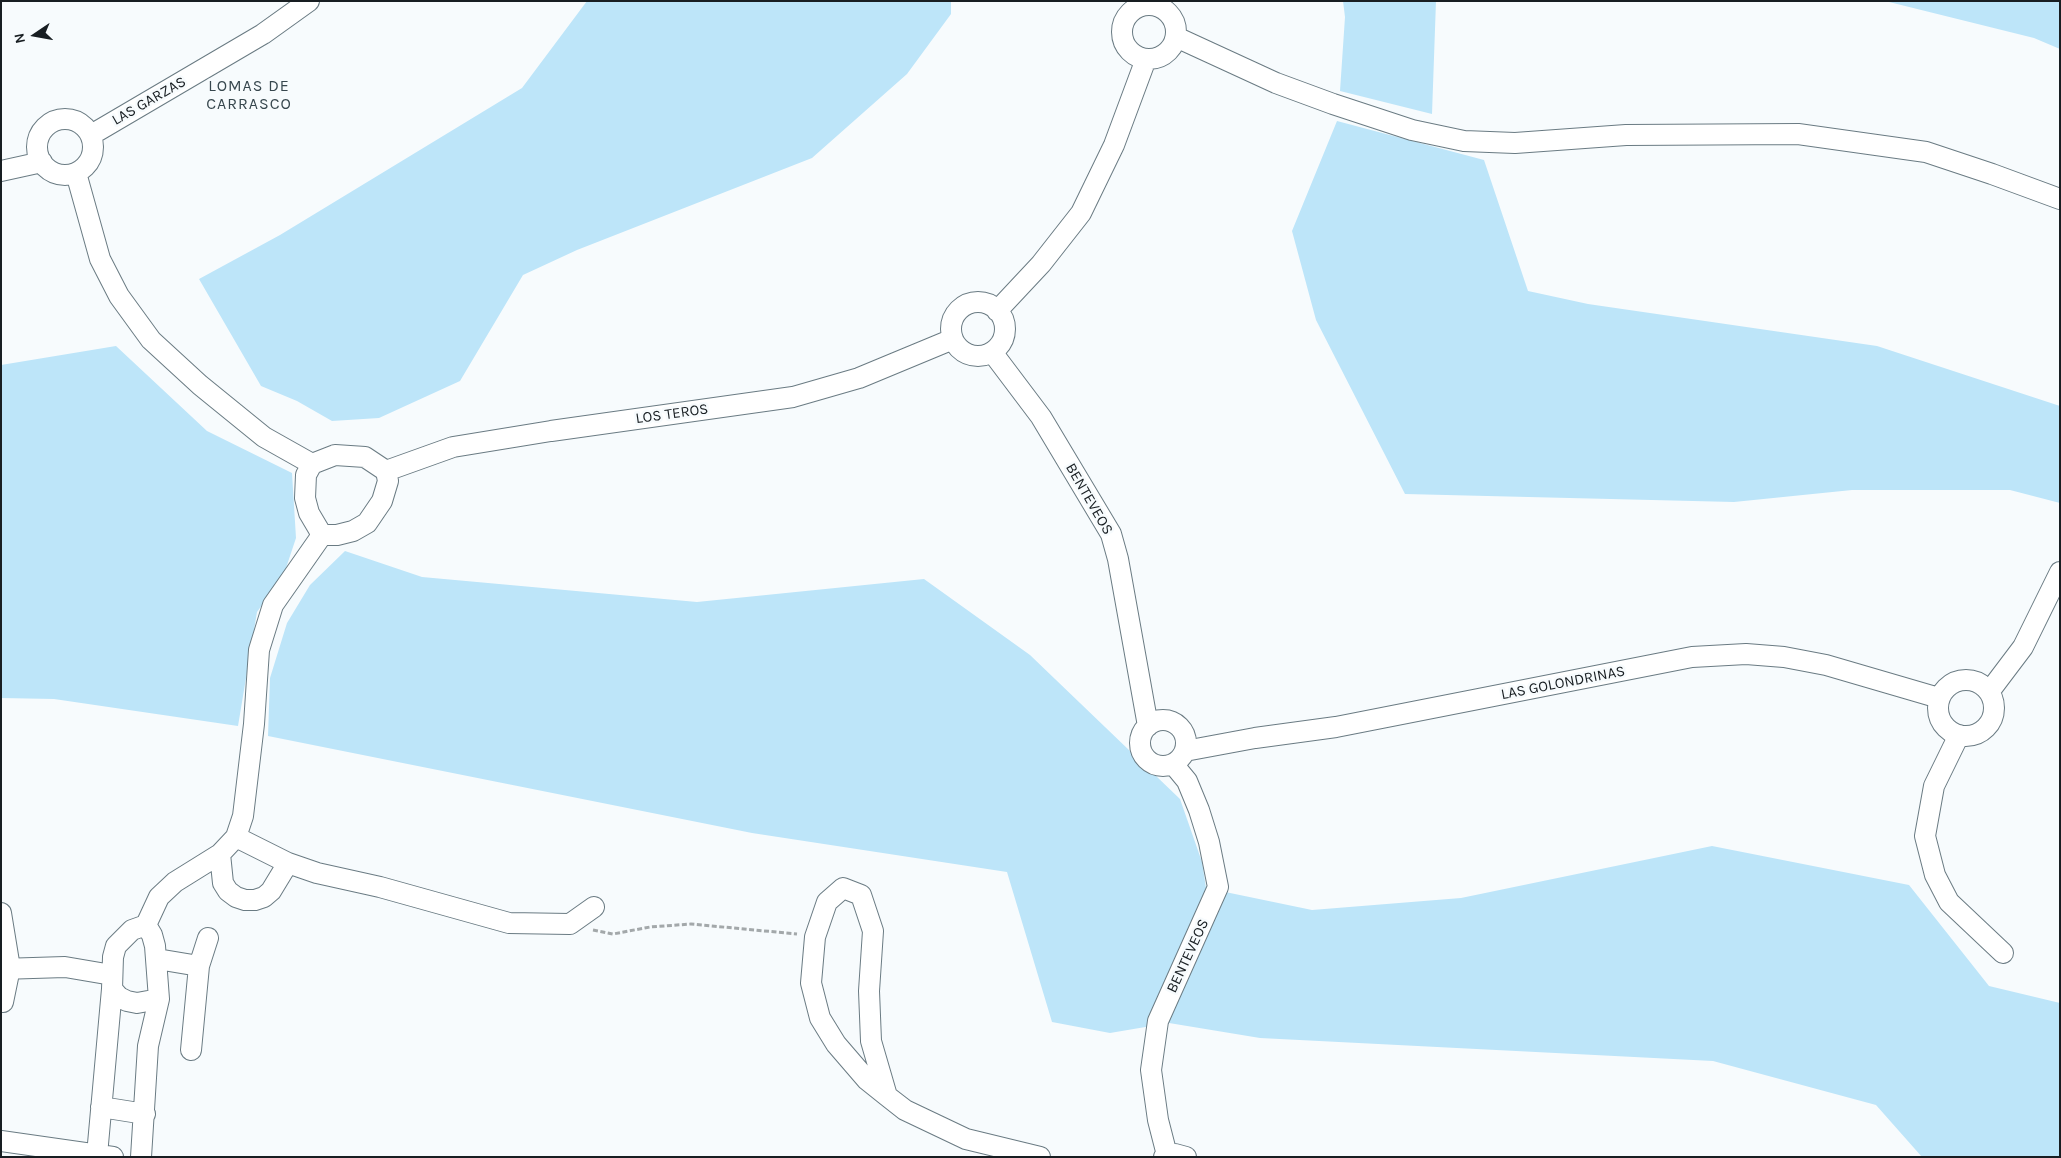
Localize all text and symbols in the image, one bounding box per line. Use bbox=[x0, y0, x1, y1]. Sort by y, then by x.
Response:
north arrow bbox=[10, 10, 60, 60]
text: N bbox=[10, 32, 29, 45]
street label: LAS GARZAS bbox=[109, 73, 189, 129]
district label: LOMAS DE CARRASCO bbox=[205, 76, 293, 114]
street label: LOS TEROS bbox=[635, 400, 709, 428]
street label: BENTEVEOS bbox=[1061, 460, 1117, 538]
street label: LAS GOLONDRINAS bbox=[1500, 662, 1626, 704]
street label: BENTEVEOS bbox=[1163, 916, 1213, 996]

